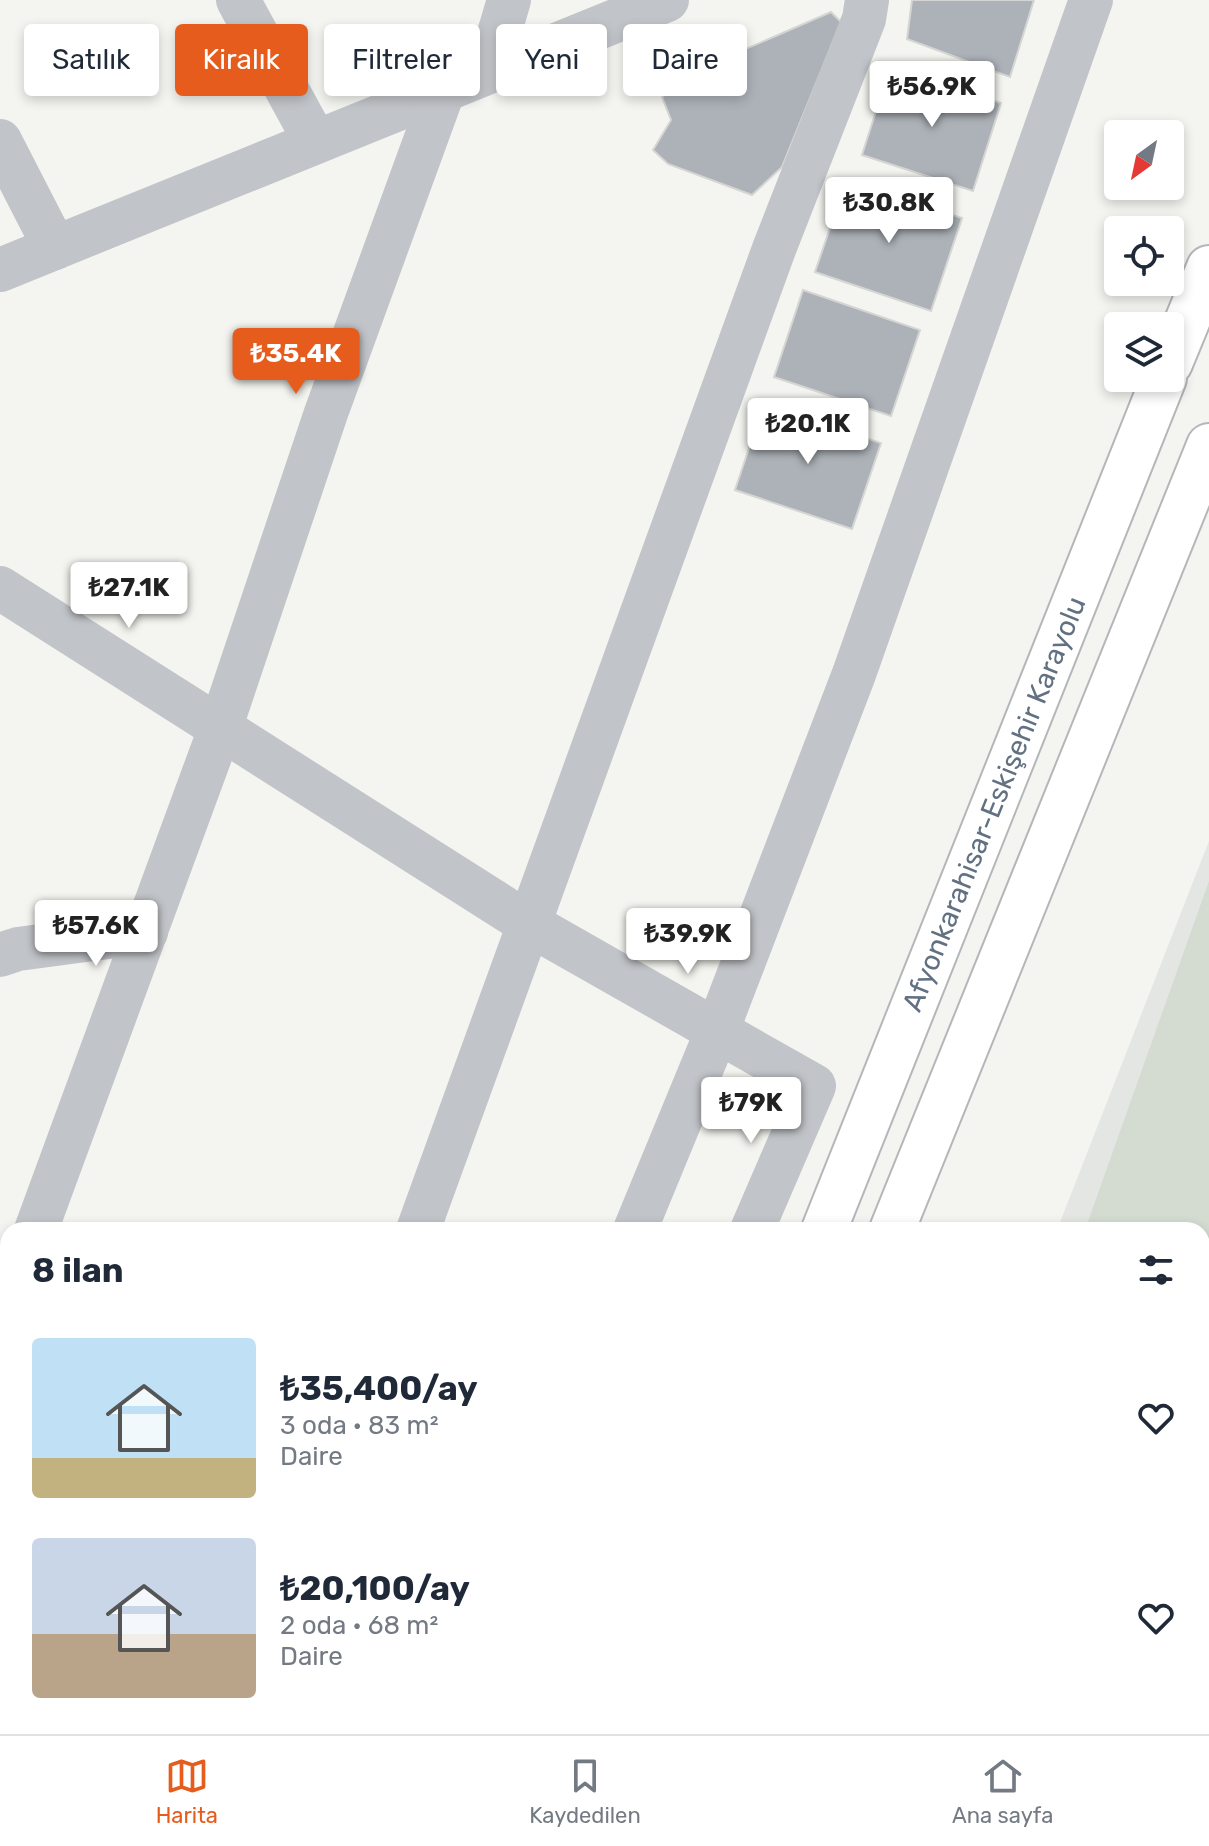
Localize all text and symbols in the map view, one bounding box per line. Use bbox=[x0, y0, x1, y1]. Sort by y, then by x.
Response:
chip: Satılık bbox=[24, 24, 159, 96]
chip: Kiralık bbox=[175, 24, 308, 96]
chip: Filtreler bbox=[324, 24, 480, 96]
chip: Yeni bbox=[496, 24, 607, 96]
chip: Daire bbox=[623, 24, 747, 96]
pin: ₺56.9K bbox=[867, 61, 997, 129]
text: ₺56.9K bbox=[888, 71, 976, 102]
north arrow bbox=[1104, 120, 1184, 200]
map controls bbox=[1104, 120, 1184, 392]
pin: ₺30.8K bbox=[824, 177, 954, 245]
text: ₺30.8K bbox=[843, 187, 935, 218]
button: locate bbox=[1104, 216, 1184, 296]
button: layers bbox=[1104, 312, 1184, 392]
pin: ₺35.4K bbox=[231, 328, 361, 396]
text: ₺35.4K bbox=[251, 338, 341, 369]
pin: ₺20.1K bbox=[743, 398, 873, 466]
text: ₺20.1K bbox=[765, 408, 851, 439]
pin: ₺27.1K bbox=[64, 562, 194, 630]
text: ₺27.1K bbox=[88, 572, 170, 603]
street label: Afyonkarahisar-Eskişehir Karayolu bbox=[895, 592, 1093, 1016]
pin: ₺57.6K bbox=[31, 900, 161, 968]
pin: ₺39.9K bbox=[623, 908, 753, 976]
text: ₺57.6K bbox=[53, 910, 139, 941]
text: ₺39.9K bbox=[644, 918, 732, 949]
pin: ₺79K bbox=[704, 1077, 798, 1145]
text: ₺79K bbox=[719, 1087, 783, 1118]
icon: filters bbox=[1134, 1248, 1178, 1292]
text: 8 ilan bbox=[32, 1250, 124, 1291]
text: ₺35,400/ay bbox=[280, 1368, 477, 1409]
icon: home bbox=[96, 1370, 192, 1466]
icon: heart bbox=[1134, 1396, 1178, 1440]
text: 3 oda · 83 m² bbox=[280, 1410, 439, 1441]
text: Daire bbox=[280, 1441, 343, 1472]
text: ₺20,100/ay bbox=[280, 1568, 470, 1609]
icon: home bbox=[96, 1570, 192, 1666]
icon: heart bbox=[1134, 1596, 1178, 1640]
text: 2 oda · 68 m² bbox=[280, 1610, 438, 1641]
text: Daire bbox=[280, 1641, 343, 1672]
tab: Harita bbox=[156, 1754, 218, 1829]
tab: Kaydedilen bbox=[529, 1754, 641, 1829]
tab: Ana sayfa bbox=[952, 1754, 1053, 1829]

